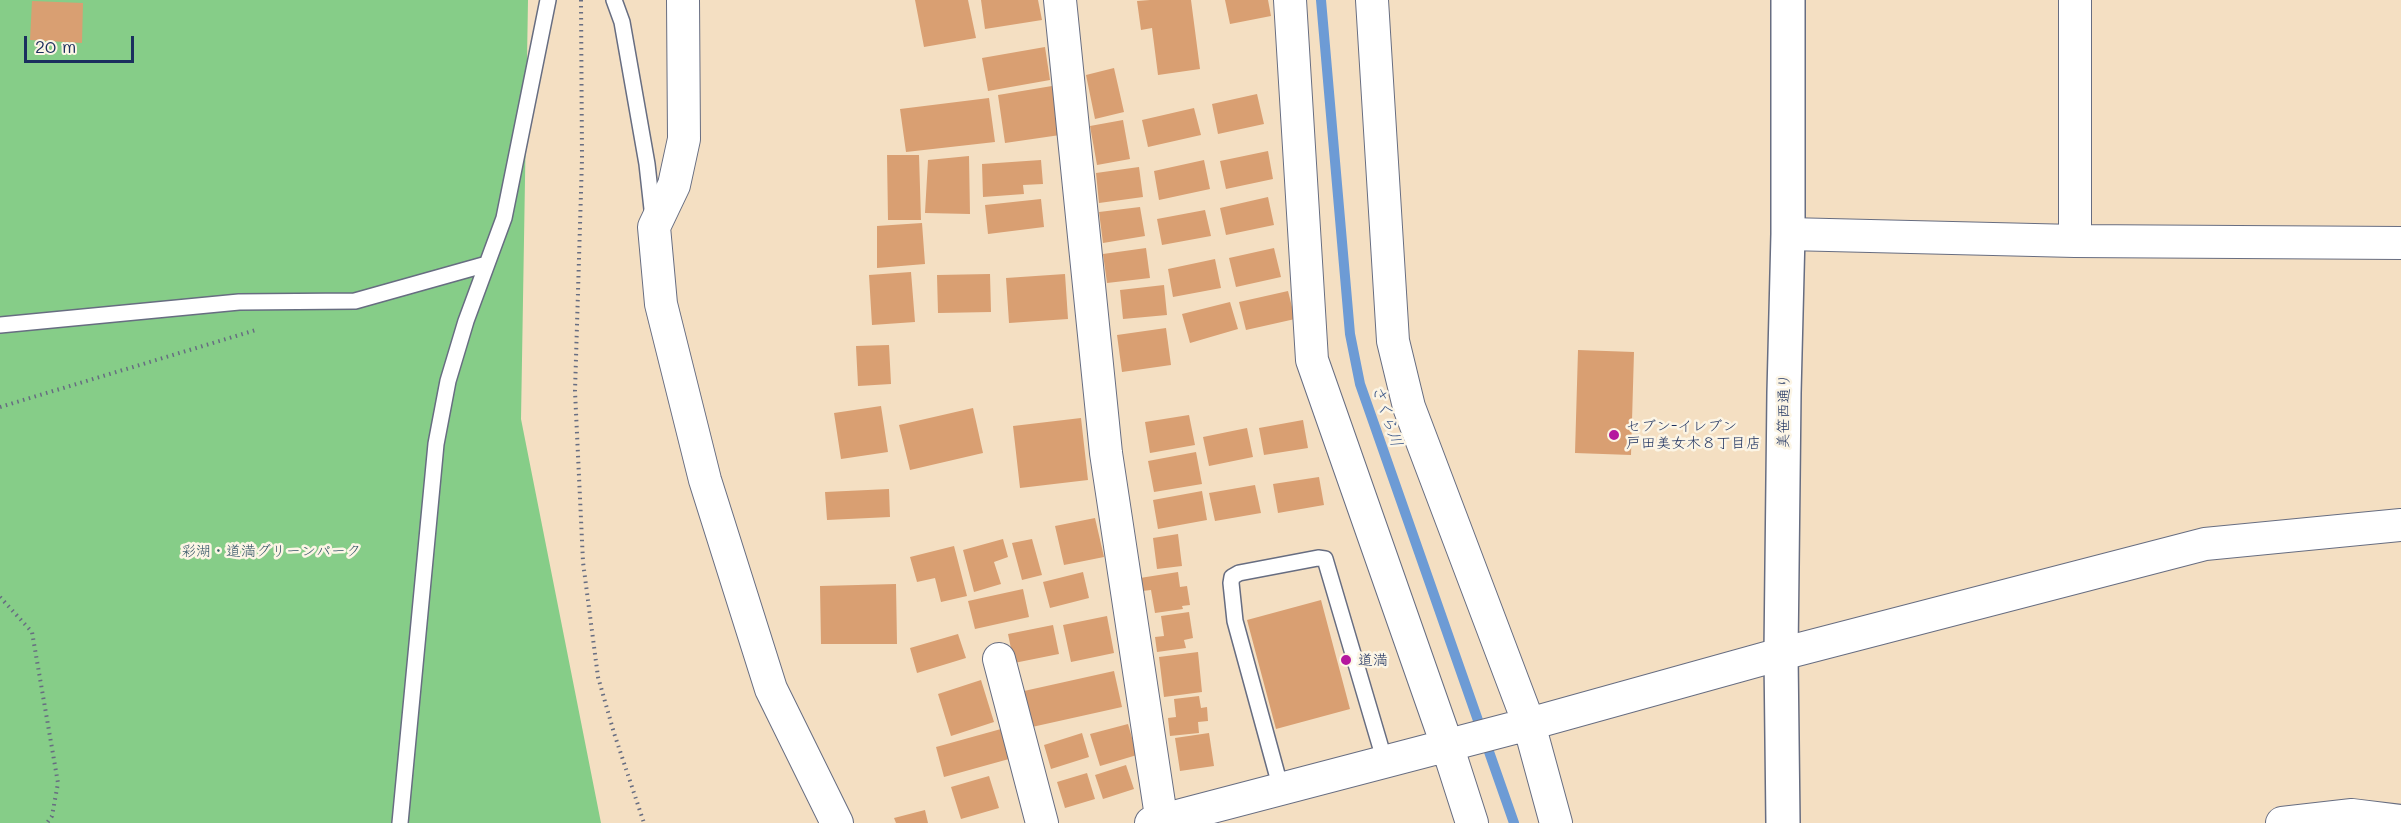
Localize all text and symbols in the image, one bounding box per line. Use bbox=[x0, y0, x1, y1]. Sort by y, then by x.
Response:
scale bar bbox=[27, 24, 136, 62]
text: 20 m bbox=[35, 34, 76, 58]
street label: 美笹西通り bbox=[1774, 373, 1794, 449]
water label: さくら川 bbox=[1368, 383, 1406, 449]
place label: セブン-イレブン 戸田美女木８丁目店 bbox=[1626, 417, 1761, 452]
marker: セブン-イレブン 戸田美女木８丁目店 bbox=[1607, 428, 1621, 442]
park label: 彩湖・道満グリーンパーク bbox=[181, 542, 361, 560]
place label: 道満 bbox=[1358, 651, 1388, 669]
marker: 道満 bbox=[1339, 653, 1353, 667]

